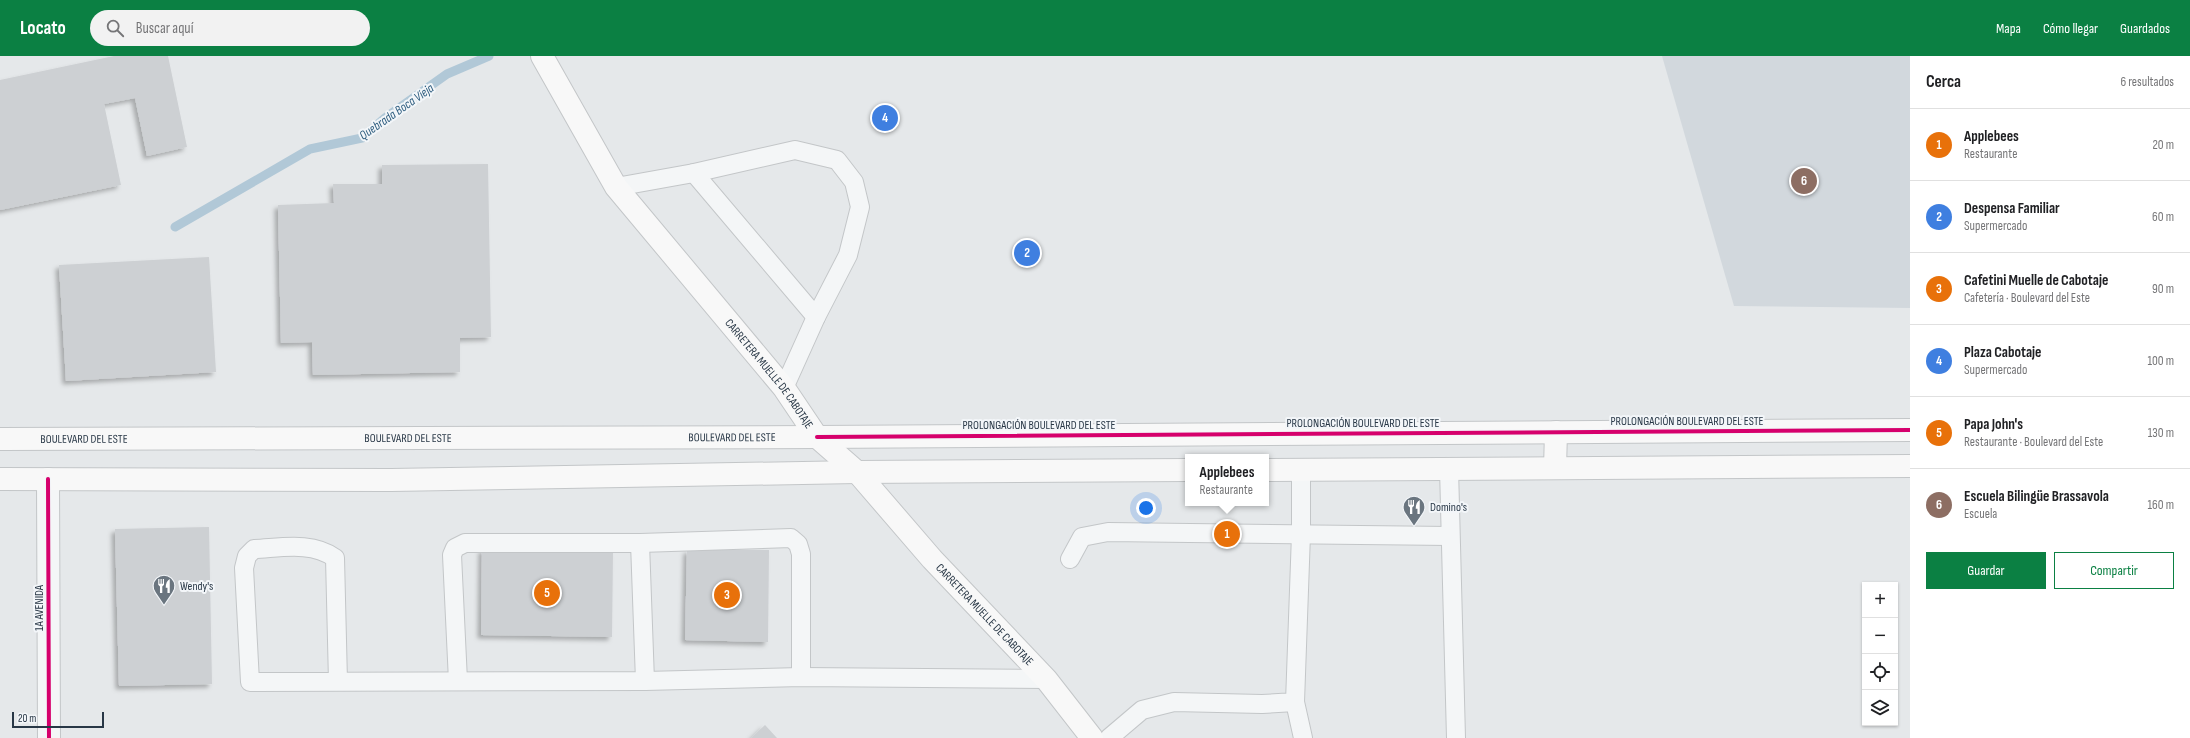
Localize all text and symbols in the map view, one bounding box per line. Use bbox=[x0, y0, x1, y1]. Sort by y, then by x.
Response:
search box bbox=[90, 10, 370, 46]
text: Locato bbox=[20, 17, 66, 40]
icon: search bbox=[104, 17, 126, 39]
text: Buscar aquí bbox=[136, 19, 193, 38]
text: Mapa bbox=[1996, 20, 2021, 37]
text: Cómo llegar bbox=[2043, 20, 2098, 37]
text: Guardados bbox=[2120, 20, 2170, 37]
text: Cerca bbox=[1926, 72, 1961, 92]
text: 6 resultados bbox=[2121, 74, 2174, 90]
water label: Quebrada Boca Vieja bbox=[356, 80, 438, 143]
pin: 4 bbox=[872, 103, 898, 133]
text: Applebees bbox=[1964, 127, 2019, 146]
text: 1 bbox=[1936, 137, 1942, 153]
text: 20 m bbox=[2152, 137, 2174, 153]
text: Restaurante bbox=[1964, 146, 2017, 162]
pin: 6 bbox=[1791, 166, 1817, 196]
text: Despensa Familiar bbox=[1964, 199, 2060, 218]
text: 2 bbox=[1936, 209, 1942, 225]
text: 60 m bbox=[2152, 209, 2174, 225]
text: Supermercado bbox=[1964, 218, 2027, 234]
pin: 2 bbox=[1014, 238, 1040, 268]
text: Cafetini Muelle de Cabotaje bbox=[1964, 271, 2108, 290]
text: 3 bbox=[1936, 281, 1942, 297]
text: 90 m bbox=[2152, 281, 2174, 297]
text: Cafetería · Boulevard del Este bbox=[1964, 290, 2090, 306]
street label: CARRETERA MUELLE DE CABOTAJE bbox=[721, 316, 816, 432]
text: Plaza Cabotaje bbox=[1964, 343, 2041, 362]
text: 4 bbox=[1936, 353, 1942, 369]
text: 100 m bbox=[2147, 353, 2174, 369]
text: Supermercado bbox=[1964, 362, 2027, 378]
street label: PROLONGACIÓN BOULEVARD DEL ESTE bbox=[1610, 414, 1764, 429]
text: Papa John's bbox=[1964, 415, 2023, 434]
street label: PROLONGACIÓN BOULEVARD DEL ESTE bbox=[1286, 416, 1440, 431]
street label: PROLONGACIÓN BOULEVARD DEL ESTE bbox=[962, 418, 1116, 433]
text: 5 bbox=[1936, 425, 1942, 441]
text: 130 m bbox=[2148, 425, 2174, 441]
street label: BOULEVARD DEL ESTE bbox=[688, 430, 776, 445]
street label: BOULEVARD DEL ESTE bbox=[364, 431, 452, 446]
street label: BOULEVARD DEL ESTE bbox=[40, 432, 128, 447]
text: Restaurante · Boulevard del Este bbox=[1964, 434, 2103, 450]
popup bbox=[1185, 454, 1269, 506]
text: Applebees bbox=[1200, 463, 1254, 482]
text: Restaurante bbox=[1200, 482, 1253, 498]
text: Escuela Bilingüe Brassavola bbox=[1964, 487, 2109, 506]
restaurant icon: Domino's bbox=[1401, 494, 1427, 527]
text: 6 bbox=[1936, 497, 1942, 513]
text: 160 m bbox=[2148, 497, 2174, 513]
your location bbox=[1136, 498, 1156, 518]
place label: Domino's bbox=[1430, 500, 1467, 515]
text: Escuela bbox=[1964, 506, 1997, 522]
pin: 1 bbox=[1214, 519, 1240, 549]
button: Guardar bbox=[1926, 552, 2046, 589]
button: Compartir bbox=[2054, 552, 2174, 589]
street label: CARRETERA MUELLE DE CABOTAJE bbox=[932, 561, 1036, 669]
restaurant icon: Wendy's bbox=[151, 573, 177, 606]
pin: 5 bbox=[534, 578, 560, 608]
place label: Wendy's bbox=[180, 579, 213, 594]
pin: 3 bbox=[714, 580, 740, 610]
map controls bbox=[1862, 582, 1898, 726]
button: + bbox=[1862, 582, 1898, 618]
street label: 1A AVENIDA bbox=[32, 584, 47, 631]
button: − bbox=[1862, 618, 1898, 654]
button: locate bbox=[1862, 654, 1898, 690]
button: layers bbox=[1862, 690, 1898, 726]
scale bar bbox=[12, 710, 104, 729]
text: 20 m bbox=[18, 712, 36, 725]

